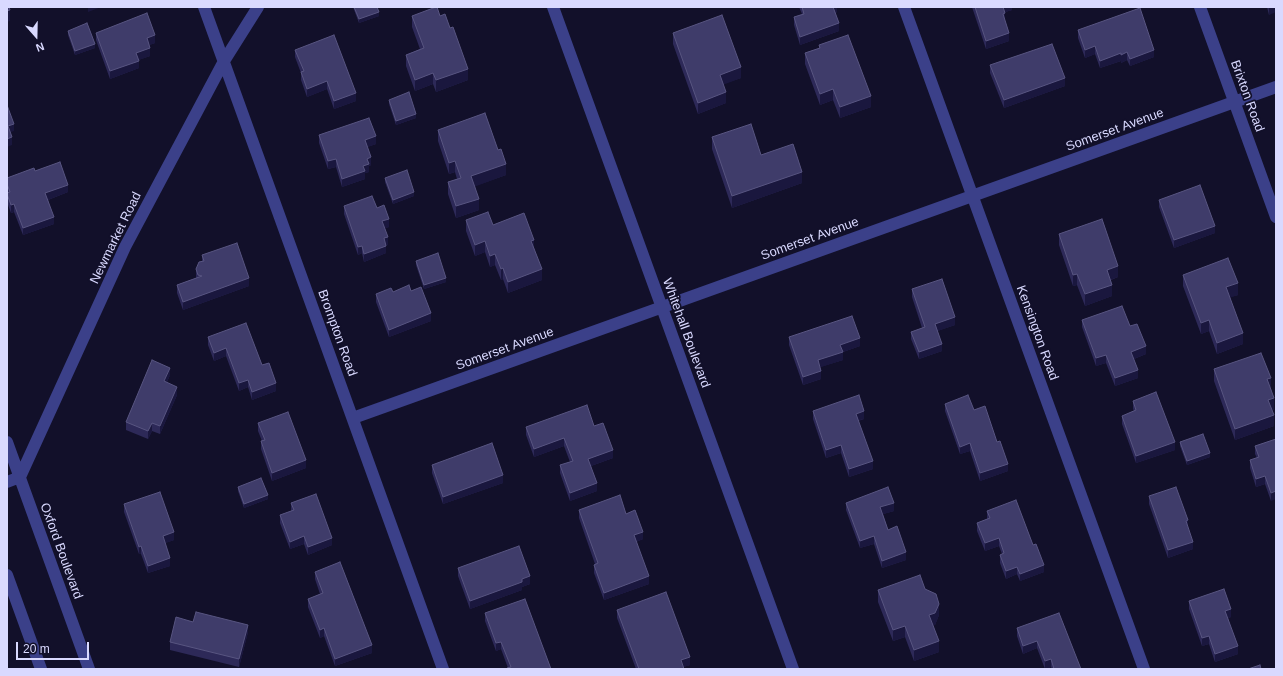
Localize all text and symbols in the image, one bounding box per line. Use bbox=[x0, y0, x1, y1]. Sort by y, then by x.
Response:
north arrow bbox=[16, 16, 56, 56]
text: N bbox=[34, 40, 46, 54]
street label: Brixton Road bbox=[1227, 58, 1267, 134]
street label: Somerset Avenue bbox=[1064, 105, 1166, 155]
street label: Newmarket Road bbox=[87, 189, 145, 287]
street label: Somerset Avenue bbox=[759, 214, 861, 264]
street label: Whitehall Boulevard bbox=[659, 276, 713, 390]
street label: Kensington Road bbox=[1013, 283, 1061, 383]
street label: Brompton Road bbox=[314, 288, 360, 378]
street label: Somerset Avenue bbox=[454, 324, 556, 374]
street label: Oxford Boulevard bbox=[36, 501, 86, 601]
scale bar bbox=[18, 634, 91, 660]
text: 20 m bbox=[23, 642, 50, 656]

